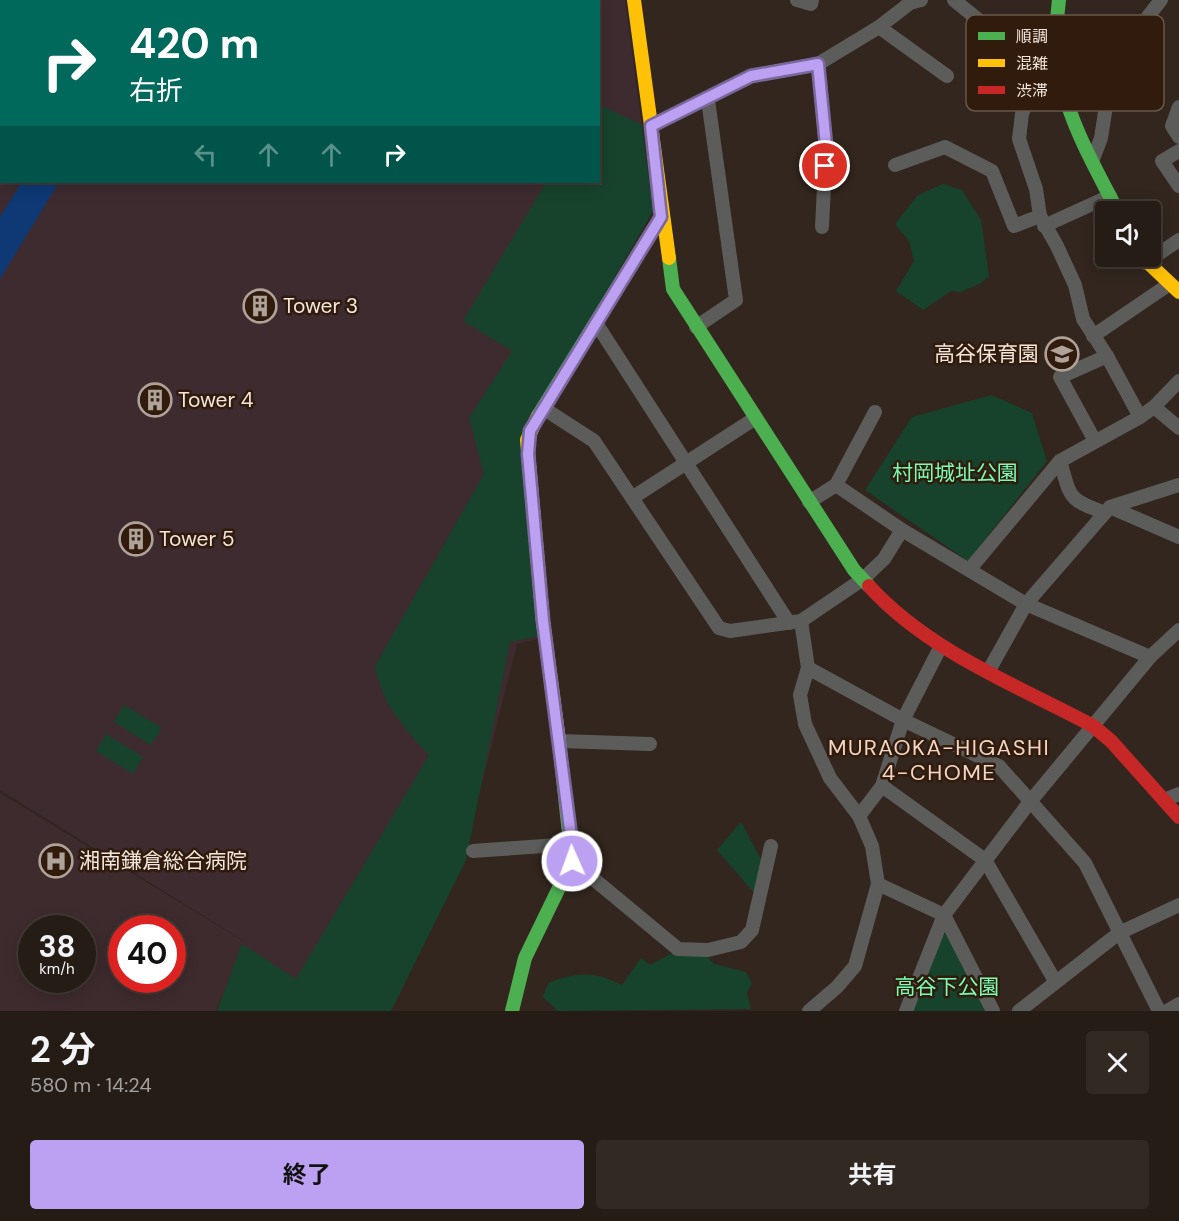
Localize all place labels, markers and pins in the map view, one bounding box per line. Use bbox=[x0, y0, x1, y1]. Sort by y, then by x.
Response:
pin bbox=[799, 140, 850, 191]
building icon: Tower 3 bbox=[242, 288, 278, 324]
place label: Tower 3 bbox=[283, 292, 358, 320]
school or university icon: 高谷保育園 bbox=[1044, 336, 1080, 372]
place label: 高谷保育園 bbox=[934, 340, 1039, 368]
building icon: Tower 4 bbox=[137, 382, 173, 418]
place label: Tower 4 bbox=[178, 386, 254, 414]
building icon: Tower 5 bbox=[118, 521, 154, 557]
place label: Tower 5 bbox=[159, 525, 235, 553]
hospital icon: 湘南鎌倉総合病院 bbox=[38, 843, 74, 879]
place label: 湘南鎌倉総合病院 bbox=[79, 847, 247, 875]

